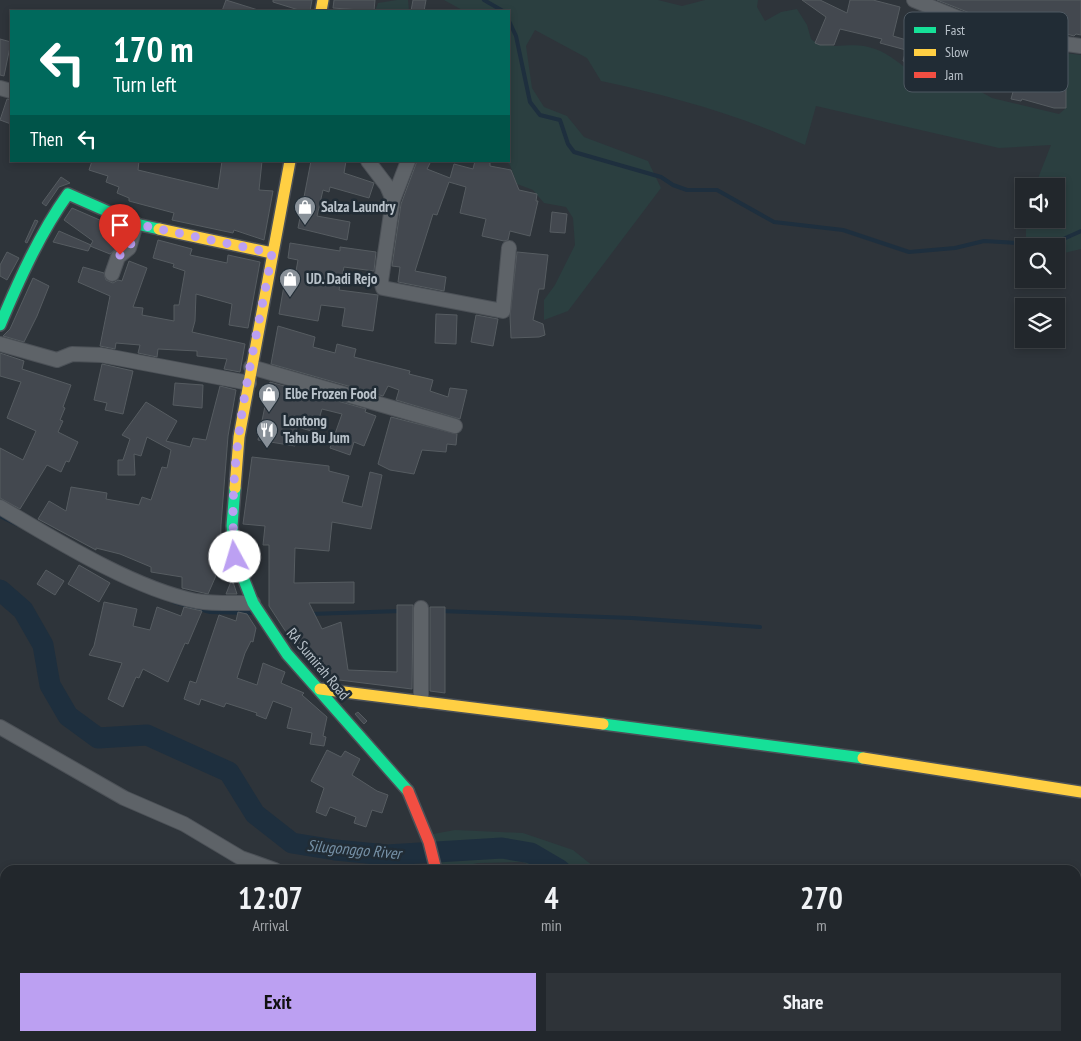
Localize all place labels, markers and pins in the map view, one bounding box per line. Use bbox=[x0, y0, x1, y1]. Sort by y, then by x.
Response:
shop icon: Salza Laundry bbox=[293, 195, 317, 226]
place label: Salza Laundry bbox=[321, 197, 396, 216]
pin bbox=[99, 204, 141, 255]
shop icon: UD. Dadi Rejo bbox=[278, 267, 302, 298]
place label: UD. Dadi Rejo bbox=[306, 269, 378, 288]
shop icon: Elbe Frozen Food bbox=[257, 382, 281, 413]
place label: Elbe Frozen Food bbox=[285, 384, 377, 403]
place label: Lontong Tahu Bu Jum bbox=[283, 411, 350, 447]
restaurant icon: Lontong Tahu Bu Jum bbox=[255, 418, 279, 449]

